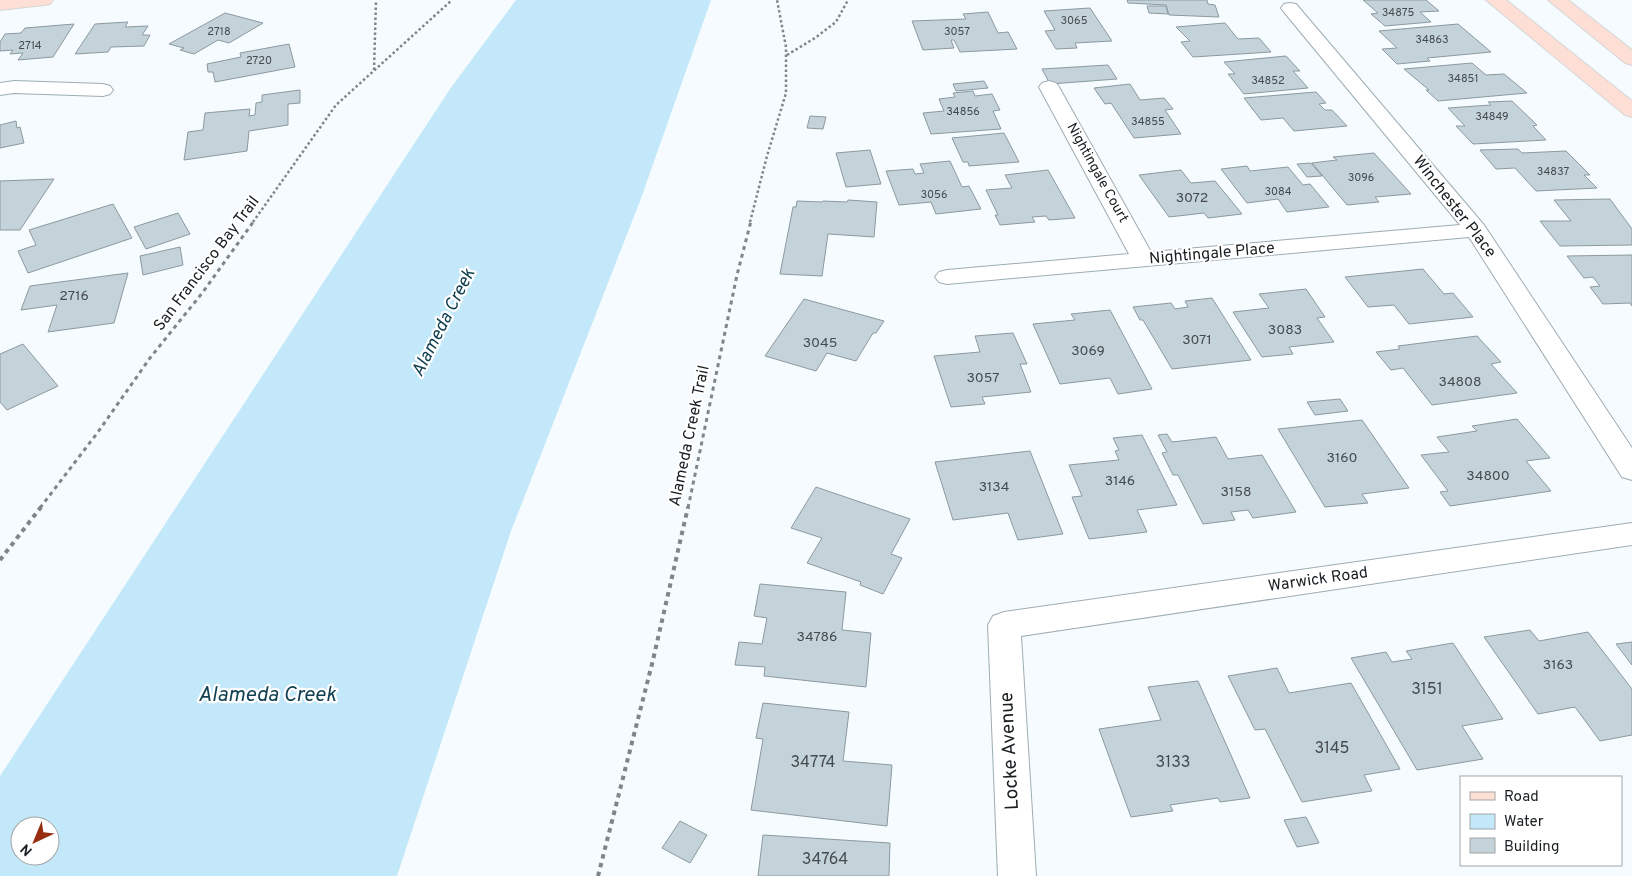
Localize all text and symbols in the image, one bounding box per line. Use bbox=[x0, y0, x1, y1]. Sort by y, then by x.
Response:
house number: 34875 bbox=[1382, 6, 1414, 20]
house number: 3065 bbox=[1061, 14, 1088, 28]
house number: 2718 bbox=[207, 25, 231, 39]
house number: 3057 bbox=[944, 25, 970, 39]
house number: 34863 bbox=[1415, 33, 1449, 47]
house number: 2714 bbox=[18, 39, 42, 53]
house number: 2720 bbox=[246, 54, 272, 68]
house number: 34851 bbox=[1447, 72, 1479, 86]
house number: 34852 bbox=[1251, 74, 1285, 88]
house number: 34856 bbox=[946, 105, 980, 119]
house number: 34849 bbox=[1475, 110, 1509, 124]
house number: 34855 bbox=[1131, 115, 1165, 129]
street label: Nightingale Court bbox=[1063, 120, 1131, 226]
street label: Winchester Place bbox=[1408, 152, 1500, 262]
house number: 34837 bbox=[1537, 165, 1569, 179]
house number: 3096 bbox=[1348, 171, 1374, 185]
house number: 3084 bbox=[1264, 185, 1292, 199]
house number: 3056 bbox=[921, 188, 947, 202]
house number: 3072 bbox=[1176, 190, 1208, 207]
street label: San Francisco Bay Trail bbox=[150, 193, 264, 335]
street label: Nightingale Place bbox=[1148, 239, 1276, 269]
water label: Alameda Creek bbox=[407, 264, 482, 381]
house number: 2716 bbox=[59, 288, 89, 305]
house number: 3083 bbox=[1268, 322, 1302, 339]
house number: 3071 bbox=[1182, 332, 1212, 349]
house number: 3045 bbox=[803, 335, 837, 352]
house number: 3069 bbox=[1071, 343, 1105, 360]
street label: Alameda Creek Trail bbox=[665, 364, 715, 508]
house number: 3057 bbox=[966, 370, 1000, 387]
house number: 34808 bbox=[1438, 374, 1482, 391]
house number: 3160 bbox=[1327, 450, 1357, 467]
house number: 34800 bbox=[1466, 468, 1510, 485]
house number: 3146 bbox=[1105, 473, 1135, 490]
house number: 3134 bbox=[979, 479, 1009, 496]
house number: 3158 bbox=[1221, 484, 1251, 501]
street label: Warwick Road bbox=[1267, 563, 1369, 597]
house number: 34786 bbox=[797, 629, 837, 646]
house number: 3163 bbox=[1543, 657, 1573, 674]
house number: 3151 bbox=[1411, 680, 1443, 700]
water label: Alameda Creek bbox=[198, 682, 336, 709]
street label: Locke Avenue bbox=[995, 691, 1025, 811]
house number: 3145 bbox=[1314, 739, 1350, 759]
house number: 34774 bbox=[790, 753, 836, 773]
house number: 3133 bbox=[1156, 753, 1190, 773]
legend bbox=[1460, 776, 1622, 866]
text: Road bbox=[1504, 788, 1539, 807]
text: Water bbox=[1504, 813, 1544, 832]
north arrow bbox=[10, 816, 60, 866]
text: Building bbox=[1504, 838, 1559, 857]
text: N bbox=[17, 840, 37, 859]
house number: 34764 bbox=[802, 850, 848, 870]

